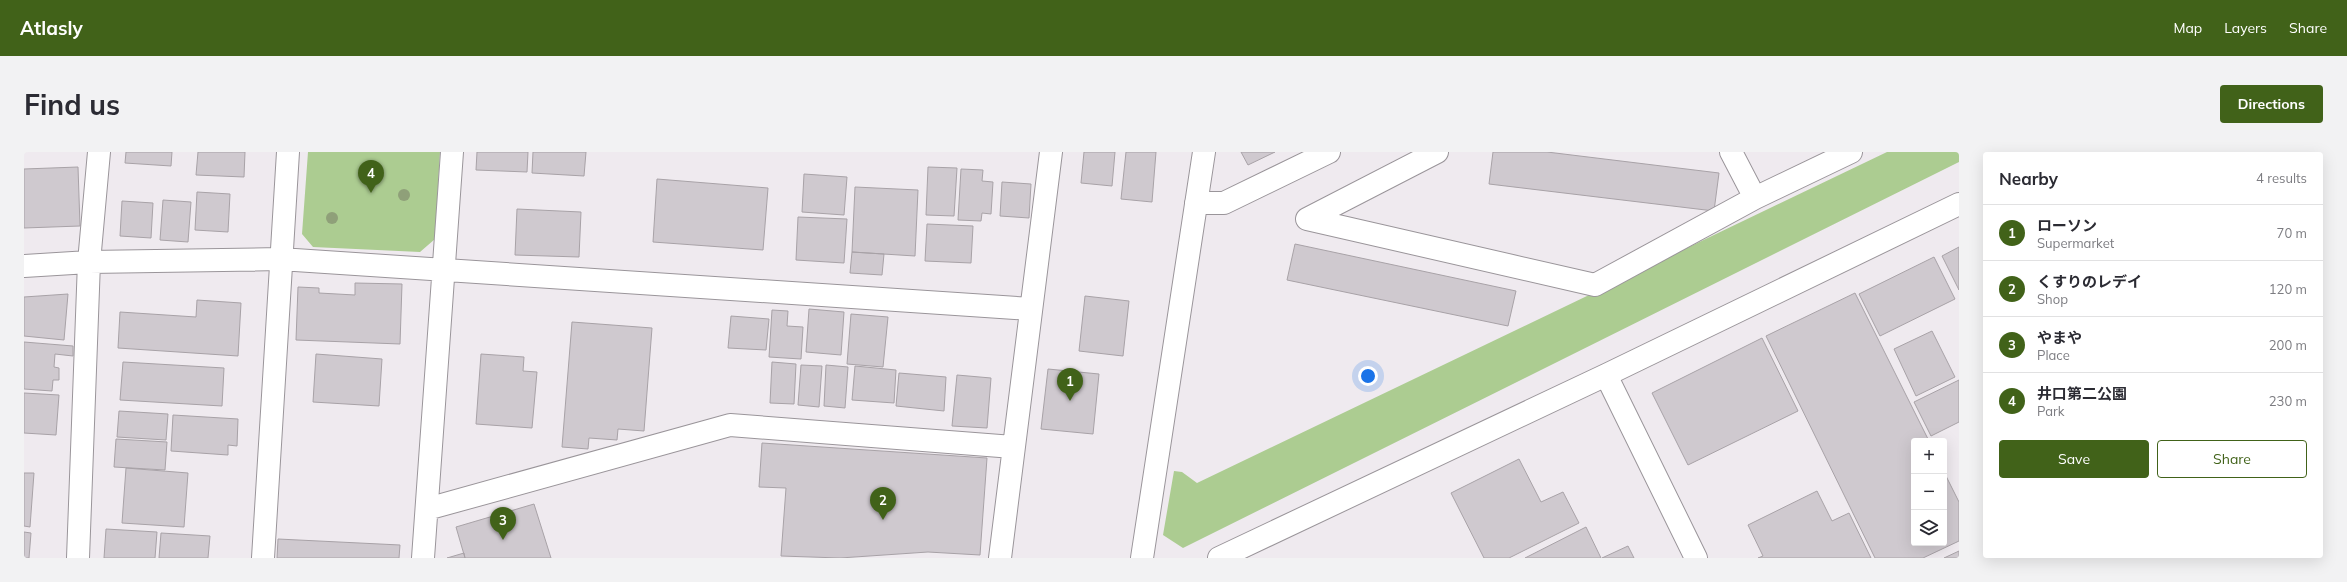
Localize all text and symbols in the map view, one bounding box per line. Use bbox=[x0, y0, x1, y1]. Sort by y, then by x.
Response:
text: Atlasly bbox=[20, 16, 83, 40]
text: Map bbox=[2173, 19, 2202, 37]
text: Layers bbox=[2224, 19, 2267, 37]
text: Share bbox=[2289, 19, 2327, 37]
button: Directions bbox=[2220, 85, 2323, 123]
text: Find us bbox=[24, 87, 120, 122]
pin: 4 bbox=[358, 160, 384, 193]
text: Nearby bbox=[1999, 168, 2058, 189]
text: 4 results bbox=[2256, 170, 2307, 186]
text: ローソン bbox=[2037, 216, 2097, 235]
text: 1 bbox=[2008, 225, 2016, 241]
text: 70 m bbox=[2277, 225, 2307, 241]
text: Supermarket bbox=[2037, 235, 2114, 251]
text: くすりのレデイ bbox=[2037, 272, 2142, 291]
text: 2 bbox=[2008, 281, 2016, 297]
text: 120 m bbox=[2269, 281, 2307, 297]
text: Shop bbox=[2037, 291, 2068, 307]
text: やまや bbox=[2037, 328, 2082, 347]
text: 3 bbox=[2008, 337, 2016, 353]
text: 200 m bbox=[2269, 337, 2307, 353]
text: Place bbox=[2037, 347, 2070, 363]
your location bbox=[1358, 366, 1378, 386]
pin: 1 bbox=[1057, 368, 1083, 401]
text: 井口第二公園 bbox=[2037, 384, 2127, 403]
text: 4 bbox=[2008, 393, 2016, 409]
text: 230 m bbox=[2269, 393, 2307, 409]
text: Park bbox=[2037, 403, 2064, 419]
map controls bbox=[1911, 438, 1947, 546]
button: + bbox=[1911, 438, 1947, 474]
button: Save bbox=[1999, 440, 2149, 478]
button: Share bbox=[2157, 440, 2307, 478]
button: − bbox=[1911, 474, 1947, 510]
pin: 2 bbox=[870, 487, 896, 520]
pin: 3 bbox=[490, 507, 516, 540]
button: layers bbox=[1911, 510, 1947, 546]

